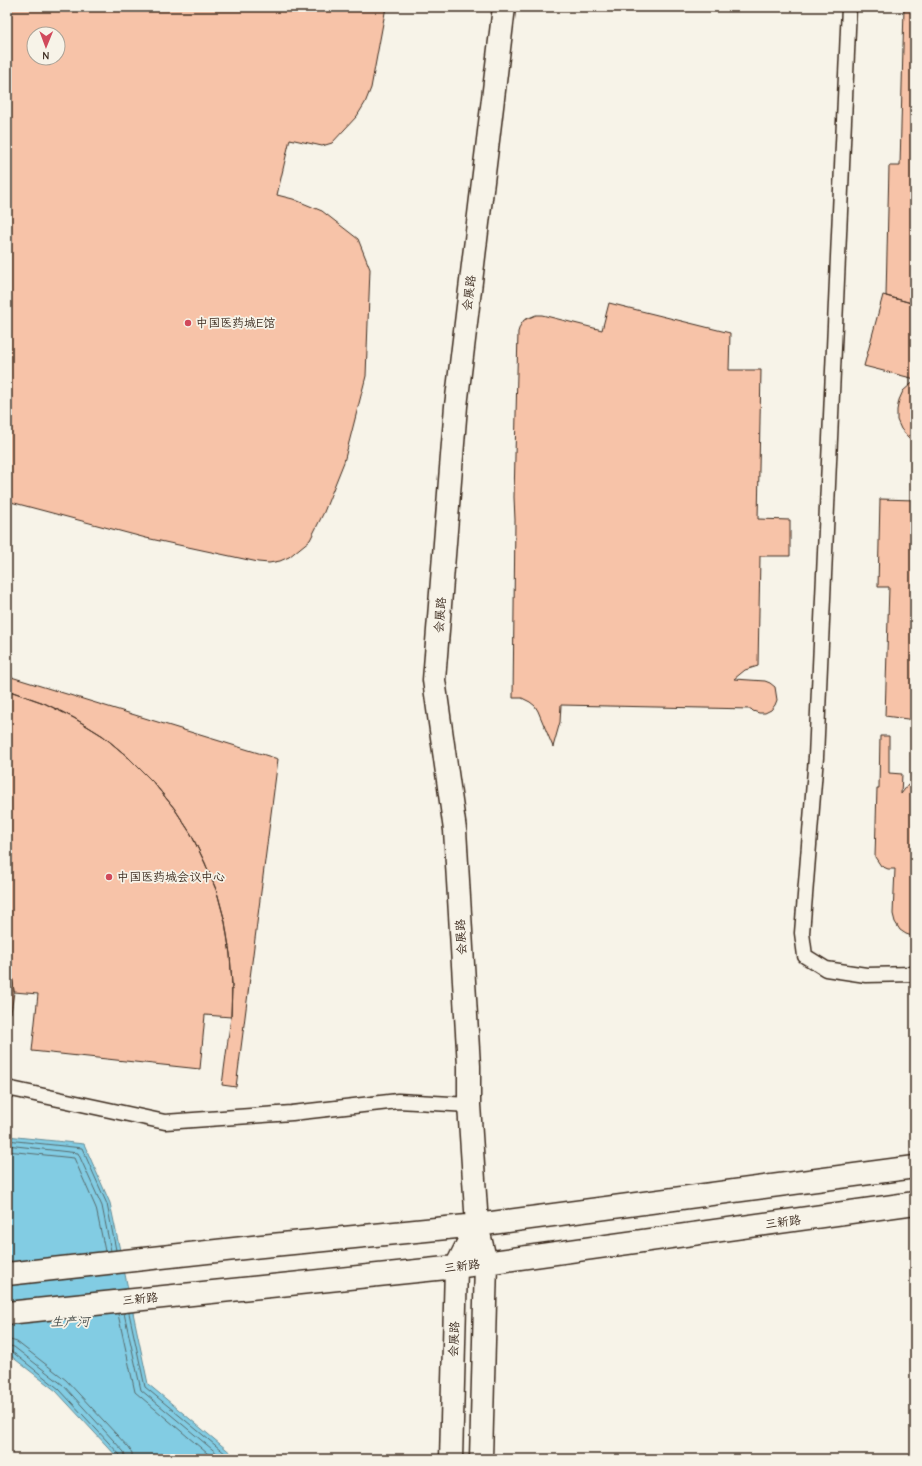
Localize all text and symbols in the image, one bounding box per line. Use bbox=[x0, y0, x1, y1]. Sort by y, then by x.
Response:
north arrow bbox=[26, 26, 66, 66]
text: N bbox=[42, 49, 50, 62]
street label: 会展路 bbox=[460, 274, 478, 312]
place label: 中国医药城E馆 bbox=[196, 316, 275, 330]
marker: 中国医药城E馆 bbox=[183, 318, 193, 328]
street label: 会展路 bbox=[432, 597, 448, 633]
place label: 中国医药城会议中心 bbox=[117, 870, 225, 884]
marker: 中国医药城会议中心 bbox=[104, 872, 114, 882]
street label: 会展路 bbox=[453, 919, 469, 955]
street label: 三新路 bbox=[764, 1213, 802, 1231]
street label: 三新路 bbox=[443, 1257, 481, 1275]
street label: 三新路 bbox=[121, 1290, 159, 1308]
water label: 生产河 bbox=[50, 1314, 91, 1329]
street label: 会展路 bbox=[446, 1321, 462, 1357]

